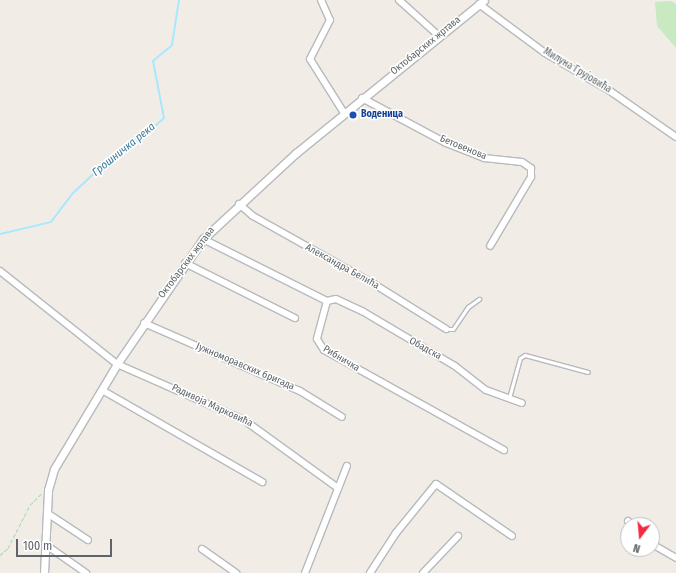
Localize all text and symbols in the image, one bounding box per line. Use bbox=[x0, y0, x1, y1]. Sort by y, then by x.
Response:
street label: Октобарских жртава bbox=[389, 14, 463, 78]
street label: Милуна Грујовића bbox=[541, 46, 613, 96]
place label: Воденица bbox=[361, 109, 403, 121]
marker: Воденица bbox=[348, 110, 358, 120]
water label: Грошничка река bbox=[90, 121, 158, 179]
street label: Бетовенова bbox=[438, 133, 488, 163]
street label: Октобарских жртава bbox=[156, 225, 218, 301]
street label: Александра Белића bbox=[303, 242, 381, 292]
street label: Обадска bbox=[407, 335, 443, 363]
street label: Јужноморавских бригада bbox=[194, 341, 296, 393]
street label: Рибничка bbox=[320, 343, 362, 375]
street label: Радивоја Марковића bbox=[170, 382, 254, 430]
north arrow bbox=[620, 517, 660, 557]
scale bar bbox=[18, 531, 114, 557]
text: 100 m bbox=[23, 539, 52, 553]
text: N bbox=[632, 541, 642, 555]

